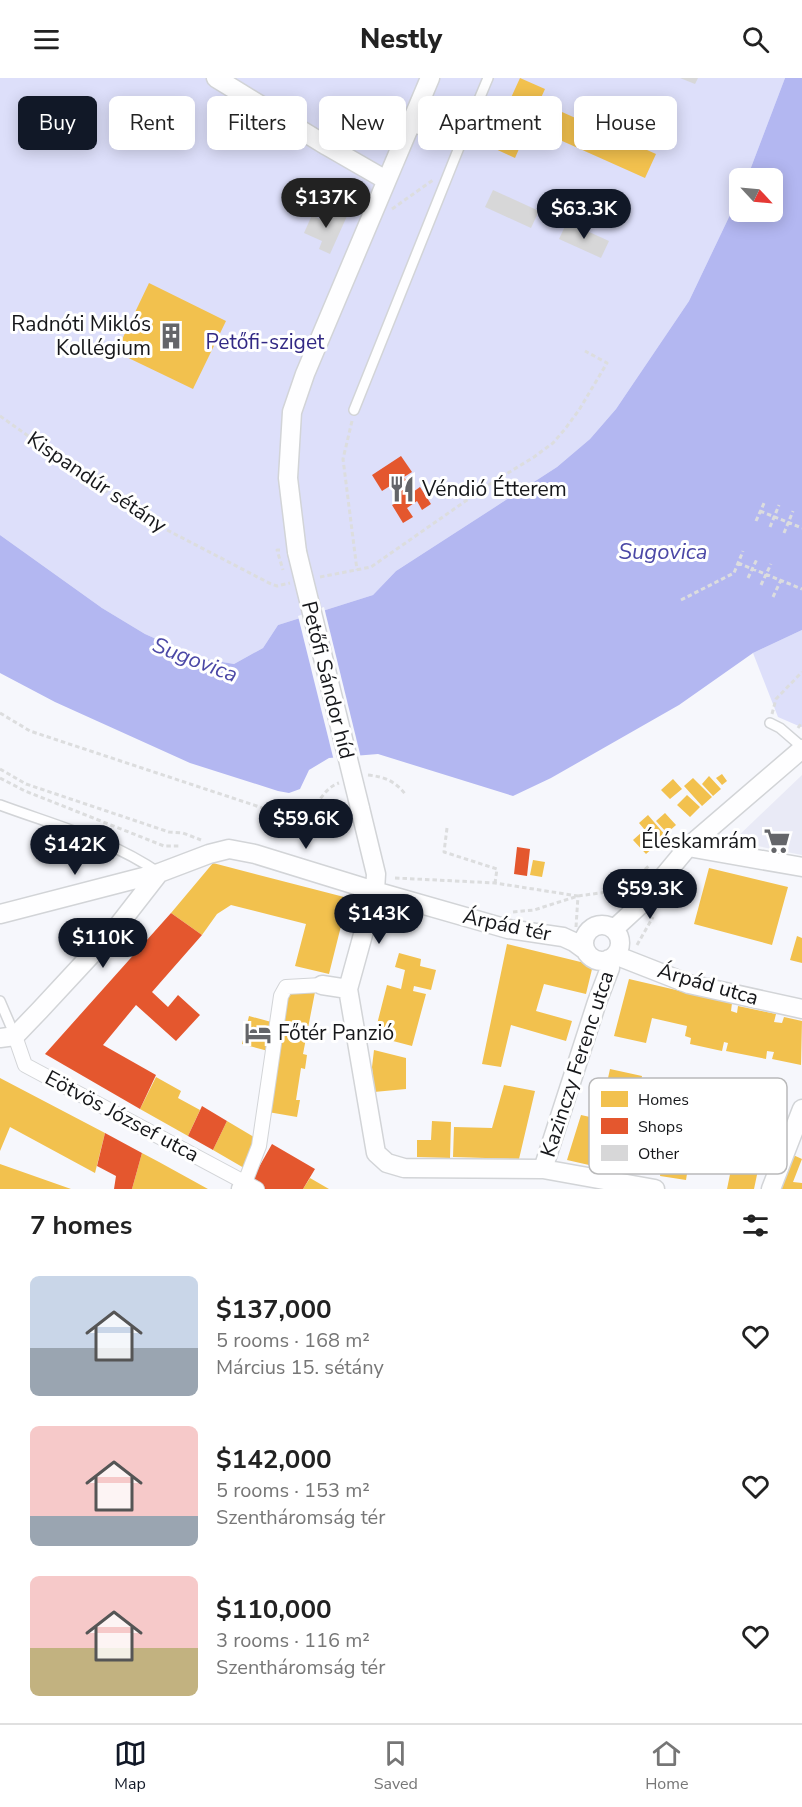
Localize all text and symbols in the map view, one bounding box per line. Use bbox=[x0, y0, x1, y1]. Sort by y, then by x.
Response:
text: Nestly bbox=[360, 21, 442, 58]
icon: menu bbox=[30, 23, 63, 56]
icon: search bbox=[739, 23, 772, 56]
chip: Buy bbox=[18, 96, 97, 150]
chip: Rent bbox=[109, 96, 195, 150]
chip: Filters bbox=[207, 96, 307, 150]
chip: New bbox=[319, 96, 406, 150]
chip: Apartment bbox=[418, 96, 562, 150]
chip: House bbox=[574, 96, 677, 150]
north arrow bbox=[729, 168, 783, 222]
map controls bbox=[729, 168, 783, 222]
pin: $137K bbox=[284, 178, 368, 229]
text: $137K bbox=[295, 184, 357, 211]
pin: $63.3K bbox=[535, 189, 633, 240]
text: $63.3K bbox=[551, 195, 617, 222]
place label: Radnóti Miklós Kollégium bbox=[11, 310, 151, 362]
building icon: Radnóti Miklós Kollégium bbox=[156, 321, 186, 351]
park label: Petőfi-sziget bbox=[206, 328, 325, 356]
street label: Kispandúr sétány bbox=[22, 425, 172, 539]
restaurant icon: Véndió Étterem bbox=[387, 474, 417, 504]
place label: Véndió Étterem bbox=[421, 475, 567, 503]
water label: Sugovica bbox=[618, 537, 708, 567]
street label: Petőfi Sándor híd bbox=[295, 598, 361, 762]
water label: Sugovica bbox=[148, 630, 242, 690]
pin: $59.6K bbox=[257, 799, 355, 850]
text: $59.6K bbox=[273, 805, 339, 832]
pin: $142K bbox=[33, 825, 117, 876]
supermarket icon: Éléskamrám bbox=[762, 826, 792, 856]
place label: Éléskamrám bbox=[641, 827, 757, 855]
text: $142K bbox=[44, 831, 106, 858]
pin: $59.3K bbox=[601, 869, 699, 920]
text: $59.3K bbox=[617, 875, 683, 902]
pin: $143K bbox=[337, 894, 421, 945]
text: $143K bbox=[348, 900, 410, 927]
street label: Árpád tér bbox=[460, 902, 554, 948]
pin: $110K bbox=[61, 918, 145, 969]
text: $110K bbox=[72, 924, 134, 951]
street label: Árpád utca bbox=[654, 956, 762, 1012]
street label: Kazinczy Ferenc utca bbox=[534, 967, 620, 1161]
hotel icon: Főtér Panzió bbox=[243, 1018, 273, 1048]
place label: Főtér Panzió bbox=[278, 1019, 394, 1047]
street label: Eötvös József utca bbox=[40, 1064, 204, 1168]
legend bbox=[589, 1078, 787, 1174]
text: Homes bbox=[638, 1089, 689, 1111]
text: Shops bbox=[638, 1116, 683, 1138]
text: Other bbox=[638, 1143, 679, 1165]
text: 7 homes bbox=[30, 1208, 132, 1243]
icon: filters bbox=[739, 1209, 772, 1242]
text: $137,000 bbox=[216, 1292, 332, 1327]
icon: home bbox=[78, 1300, 150, 1372]
icon: heart bbox=[739, 1320, 772, 1353]
text: 5 rooms · 168 m² bbox=[216, 1327, 370, 1354]
text: Március 15. sétány bbox=[216, 1354, 384, 1381]
text: $142,000 bbox=[216, 1442, 332, 1477]
icon: home bbox=[78, 1450, 150, 1522]
icon: heart bbox=[739, 1470, 772, 1503]
text: 5 rooms · 153 m² bbox=[216, 1477, 370, 1504]
text: Szentháromság tér bbox=[216, 1504, 385, 1531]
text: $110,000 bbox=[216, 1592, 332, 1627]
icon: home bbox=[78, 1600, 150, 1672]
icon: heart bbox=[739, 1620, 772, 1653]
text: 3 rooms · 116 m² bbox=[216, 1627, 370, 1654]
text: Szentháromság tér bbox=[216, 1654, 385, 1681]
tab: Map bbox=[114, 1737, 147, 1795]
tab: Saved bbox=[374, 1737, 418, 1795]
tab: Home bbox=[645, 1737, 688, 1795]

